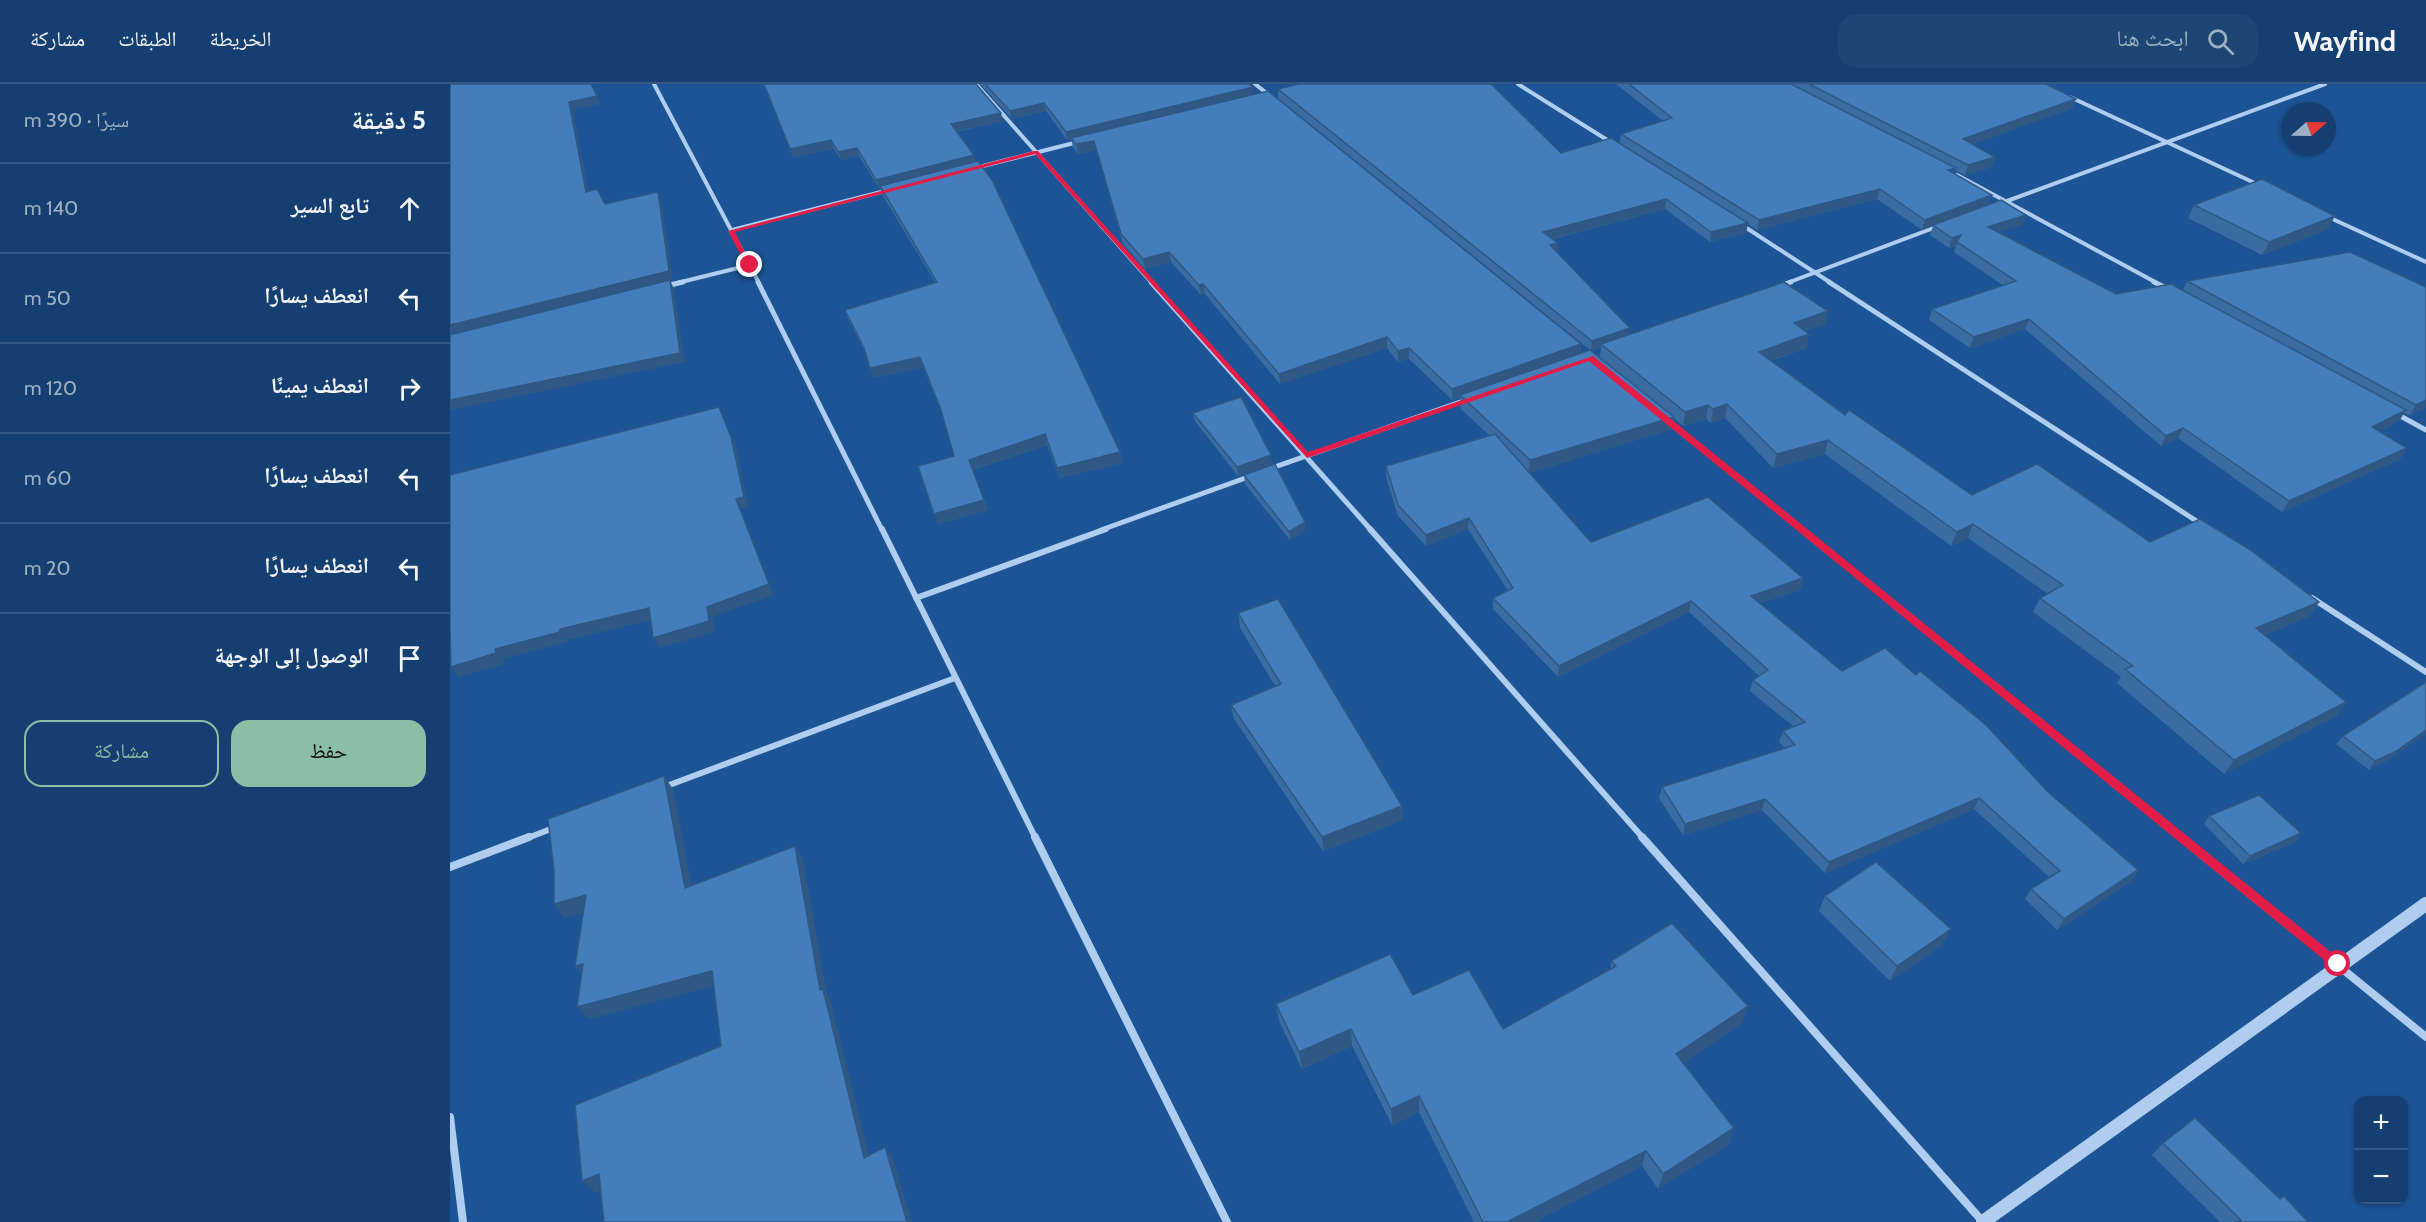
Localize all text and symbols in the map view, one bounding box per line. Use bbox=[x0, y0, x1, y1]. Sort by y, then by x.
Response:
search box bbox=[1838, 14, 2258, 68]
text: Wayfind bbox=[2294, 24, 2396, 58]
text: ابحث هنا bbox=[2117, 25, 2189, 52]
icon: search bbox=[2204, 25, 2237, 58]
text: مشاركة bbox=[30, 26, 85, 51]
text: الطبقات bbox=[118, 26, 177, 51]
text: الخريطة bbox=[210, 26, 271, 51]
north arrow bbox=[2282, 102, 2336, 156]
text: 5 دقيقة bbox=[352, 104, 426, 136]
text: سيرًا · 390 m bbox=[24, 108, 129, 132]
text: تابع السير bbox=[291, 192, 369, 219]
icon: ahead bbox=[393, 192, 426, 225]
text: 140 m bbox=[24, 196, 78, 220]
route end bbox=[736, 251, 762, 277]
text: انعطف يسارًا bbox=[264, 282, 369, 309]
icon: left bbox=[393, 282, 426, 315]
text: 50 m bbox=[24, 286, 71, 310]
text: انعطف يمينًا bbox=[271, 372, 369, 399]
icon: right bbox=[393, 372, 426, 405]
text: 120 m bbox=[24, 376, 77, 400]
text: انعطف يسارًا bbox=[264, 462, 369, 489]
icon: left bbox=[393, 462, 426, 495]
text: 60 m bbox=[24, 466, 71, 490]
text: انعطف يسارًا bbox=[264, 552, 369, 579]
icon: left bbox=[393, 552, 426, 585]
text: 20 m bbox=[24, 556, 71, 580]
text: الوصول إلى الوجهة bbox=[214, 642, 369, 669]
icon: arrive bbox=[393, 642, 426, 675]
button: مشاركة bbox=[24, 720, 219, 787]
button: حفظ bbox=[231, 720, 426, 787]
route start bbox=[2324, 950, 2350, 976]
map controls bbox=[2354, 1096, 2408, 1204]
button: + bbox=[2354, 1096, 2408, 1150]
button: − bbox=[2354, 1150, 2408, 1204]

